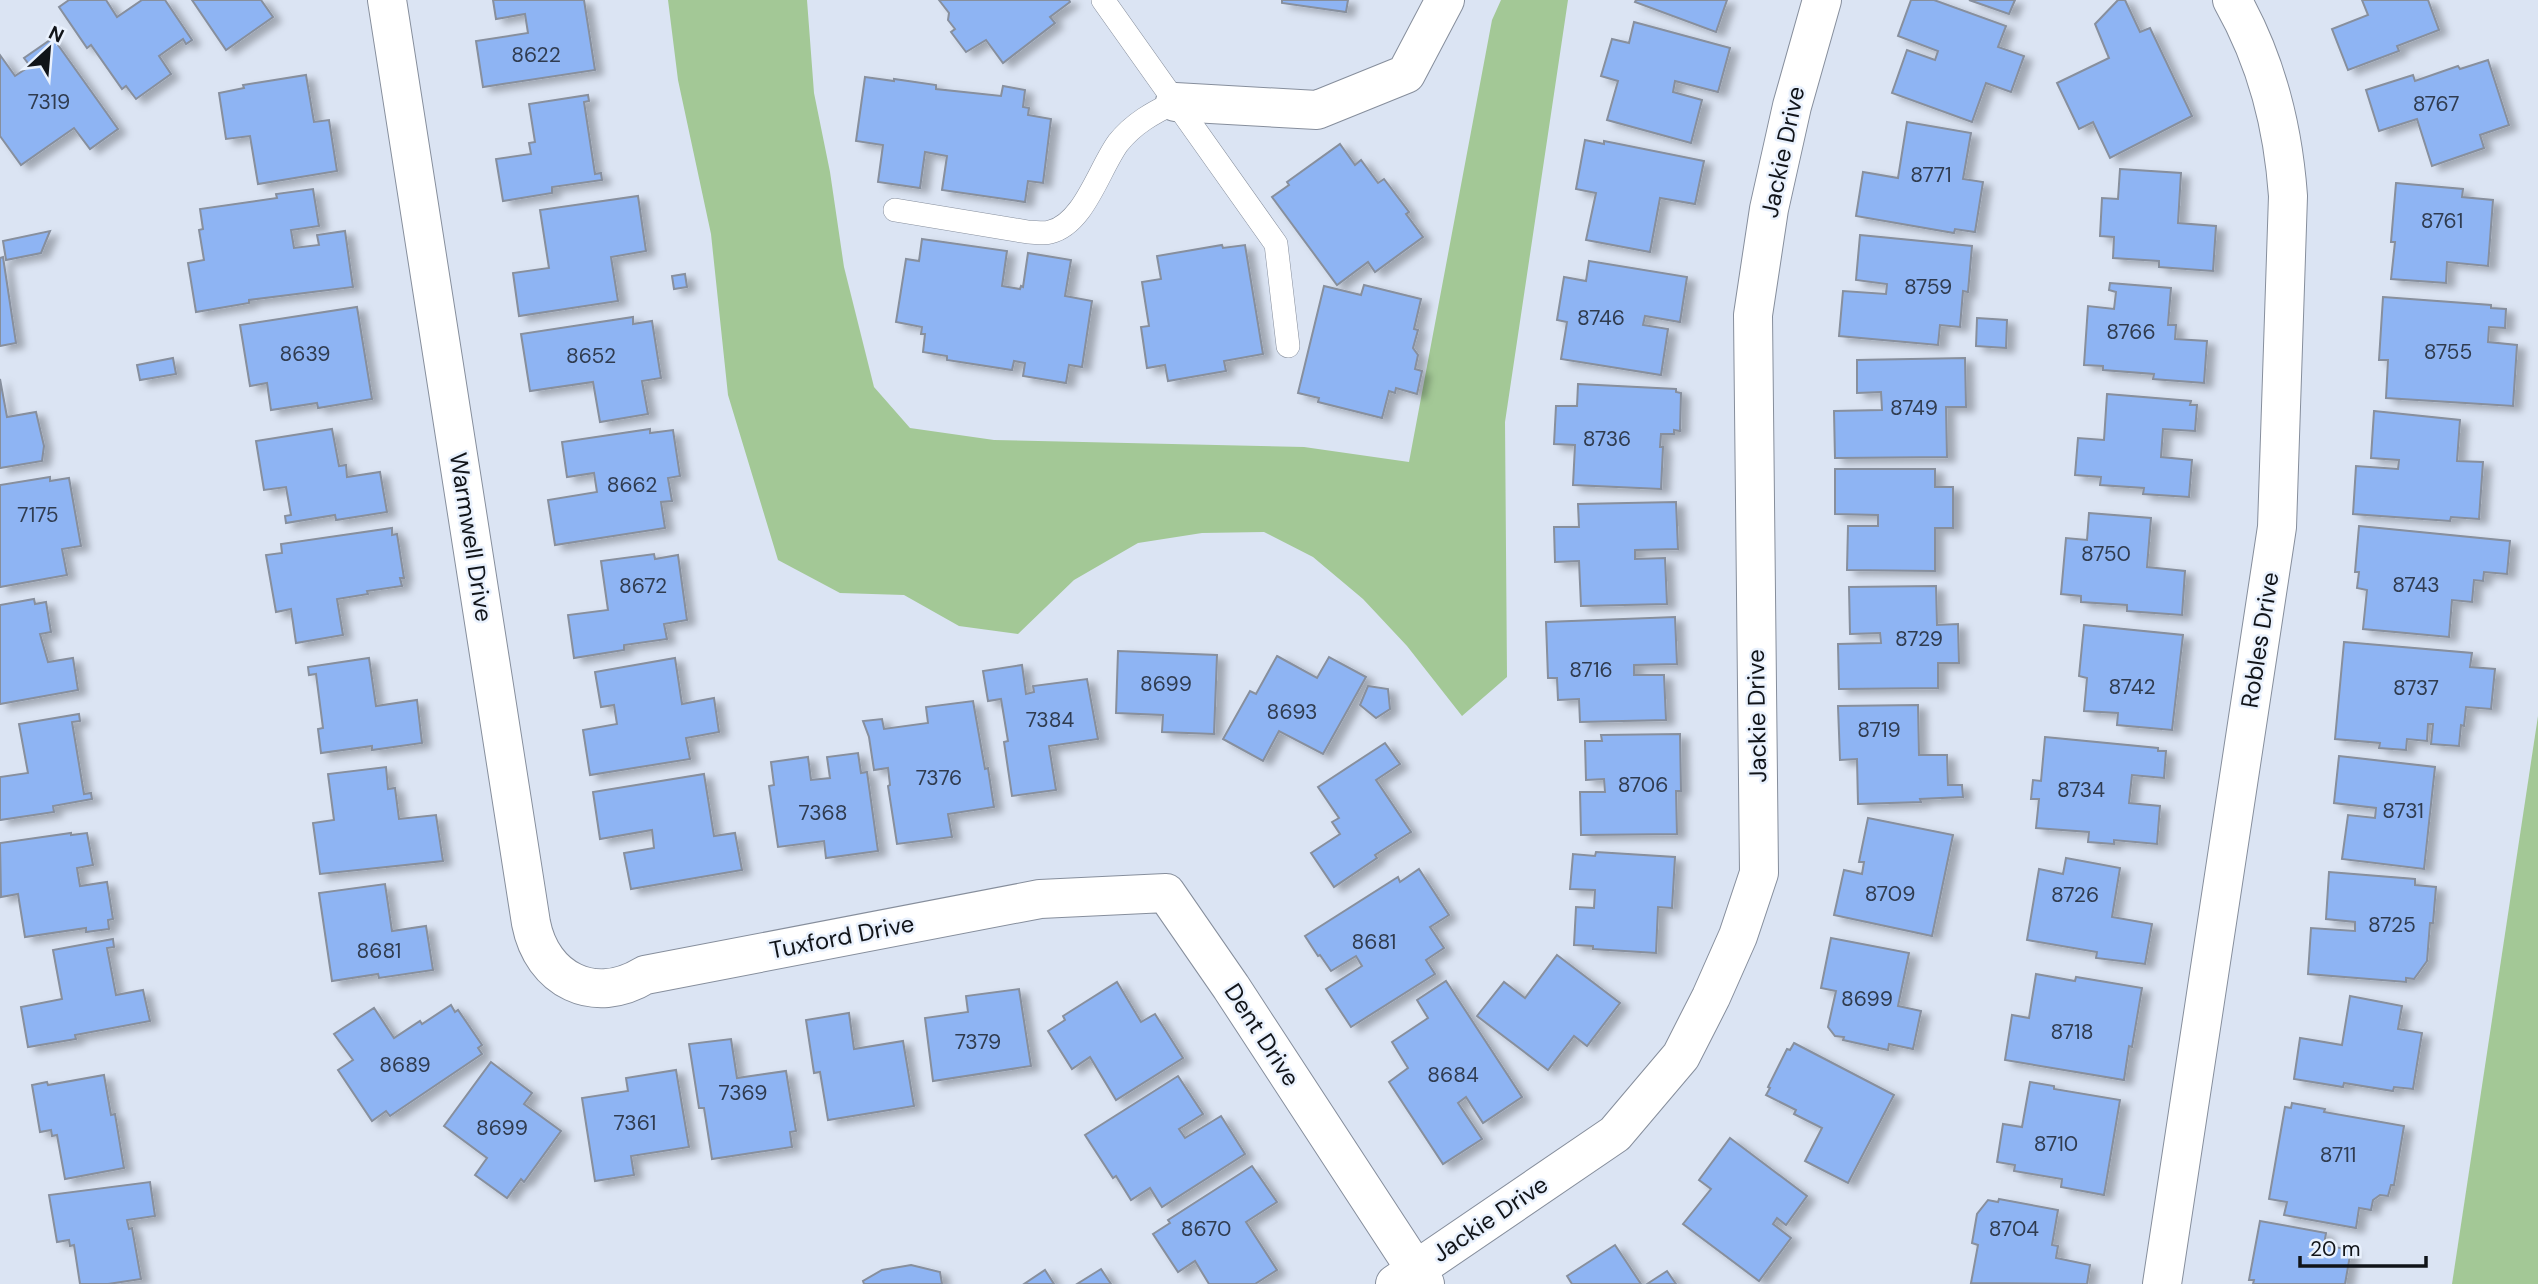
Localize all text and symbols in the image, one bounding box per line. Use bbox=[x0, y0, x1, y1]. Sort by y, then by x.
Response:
north arrow bbox=[14, 14, 84, 84]
text: N bbox=[45, 20, 68, 48]
house number: 8622 bbox=[511, 41, 561, 69]
street label: Jackie Drive bbox=[1753, 83, 1812, 220]
house number: 7319 bbox=[28, 88, 70, 116]
house number: 8767 bbox=[2413, 90, 2459, 118]
house number: 8771 bbox=[1910, 161, 1952, 189]
house number: 8761 bbox=[2421, 207, 2463, 235]
house number: 8759 bbox=[1904, 273, 1952, 301]
house number: 8746 bbox=[1577, 304, 1625, 332]
house number: 8766 bbox=[2106, 318, 2156, 346]
house number: 8755 bbox=[2424, 338, 2472, 366]
house number: 8639 bbox=[280, 340, 330, 368]
house number: 8652 bbox=[566, 342, 616, 370]
house number: 8749 bbox=[1890, 394, 1938, 422]
house number: 8736 bbox=[1583, 425, 1631, 453]
street label: Warmwell Drive bbox=[443, 450, 500, 624]
house number: 8662 bbox=[607, 471, 657, 499]
house number: 7175 bbox=[17, 501, 59, 529]
house number: 8750 bbox=[2081, 540, 2131, 568]
street label: Robles Drive bbox=[2233, 570, 2286, 710]
house number: 8743 bbox=[2392, 571, 2440, 599]
house number: 8672 bbox=[619, 572, 667, 600]
house number: 8729 bbox=[1895, 625, 1943, 653]
street label: Jackie Drive bbox=[1740, 649, 1773, 783]
house number: 8716 bbox=[1569, 656, 1613, 684]
house number: 8699 bbox=[1140, 670, 1192, 698]
house number: 8742 bbox=[2108, 673, 2156, 701]
house number: 8737 bbox=[2393, 674, 2439, 702]
house number: 8693 bbox=[1267, 698, 1317, 726]
house number: 7384 bbox=[1026, 706, 1075, 734]
house number: 8719 bbox=[1857, 716, 1901, 744]
house number: 7376 bbox=[916, 764, 962, 792]
house number: 8706 bbox=[1618, 771, 1668, 799]
house number: 8734 bbox=[2057, 776, 2105, 804]
house number: 8731 bbox=[2382, 797, 2424, 825]
house number: 7368 bbox=[798, 799, 848, 827]
house number: 8709 bbox=[1865, 880, 1915, 908]
house number: 8726 bbox=[2051, 881, 2099, 909]
street label: Tuxford Drive bbox=[767, 907, 917, 966]
house number: 8725 bbox=[2368, 911, 2416, 939]
house number: 8681 bbox=[1352, 928, 1396, 956]
house number: 8681 bbox=[357, 937, 401, 965]
street label: Dent Drive bbox=[1218, 977, 1307, 1092]
house number: 8699 bbox=[1841, 985, 1893, 1013]
house number: 8718 bbox=[2051, 1018, 2093, 1046]
house number: 7379 bbox=[955, 1028, 1001, 1056]
house number: 8689 bbox=[379, 1051, 431, 1079]
house number: 8684 bbox=[1427, 1061, 1479, 1089]
house number: 7369 bbox=[718, 1079, 768, 1107]
house number: 7361 bbox=[614, 1109, 656, 1137]
house number: 8699 bbox=[476, 1114, 528, 1142]
house number: 8710 bbox=[2034, 1130, 2078, 1158]
house number: 8711 bbox=[2320, 1141, 2356, 1169]
street label: Jackie Drive bbox=[1426, 1168, 1554, 1269]
house number: 8670 bbox=[1181, 1215, 1231, 1243]
house number: 8704 bbox=[1989, 1215, 2039, 1243]
scale bar bbox=[2300, 1224, 2426, 1268]
text: 20 m bbox=[2310, 1235, 2361, 1263]

